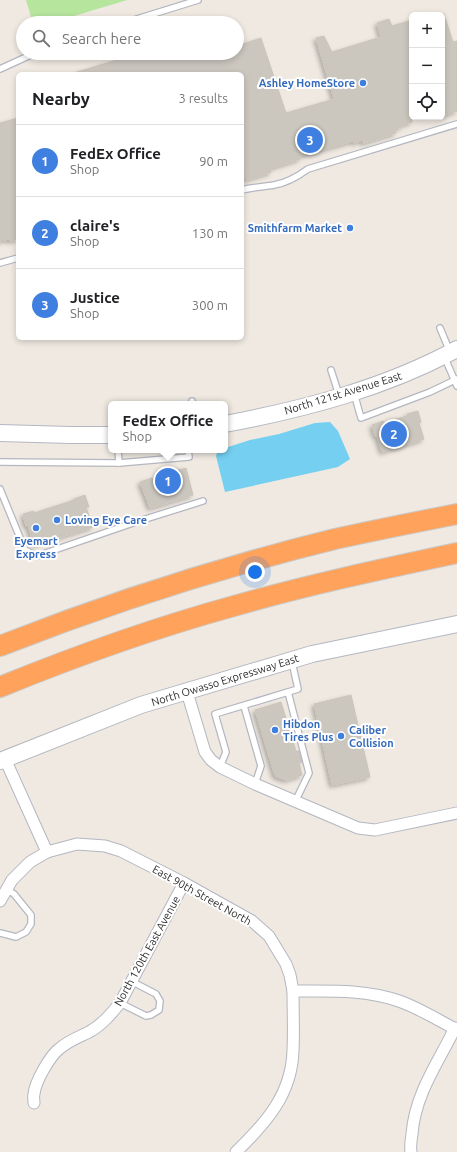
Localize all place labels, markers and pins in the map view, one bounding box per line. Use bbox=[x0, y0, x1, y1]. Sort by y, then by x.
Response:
place label: Ashley HomeStore bbox=[259, 77, 355, 89]
marker: Ashley HomeStore bbox=[358, 78, 368, 88]
pin: 3 bbox=[297, 125, 323, 155]
place label: Smithfarm Market bbox=[248, 222, 342, 234]
marker: Smithfarm Market bbox=[345, 223, 355, 233]
pin: 2 bbox=[381, 419, 407, 449]
pin: 1 bbox=[155, 466, 181, 496]
place label: Loving Eye Care bbox=[65, 514, 147, 526]
marker: Loving Eye Care bbox=[52, 515, 62, 525]
marker: Eyemart Express bbox=[31, 523, 41, 533]
place label: Eyemart Express bbox=[14, 535, 58, 560]
place label: Hibdon Tires Plus bbox=[283, 718, 333, 743]
place label: Caliber Collision bbox=[349, 724, 394, 749]
marker: Hibdon Tires Plus bbox=[270, 725, 280, 735]
marker: Caliber Collision bbox=[336, 731, 346, 741]

